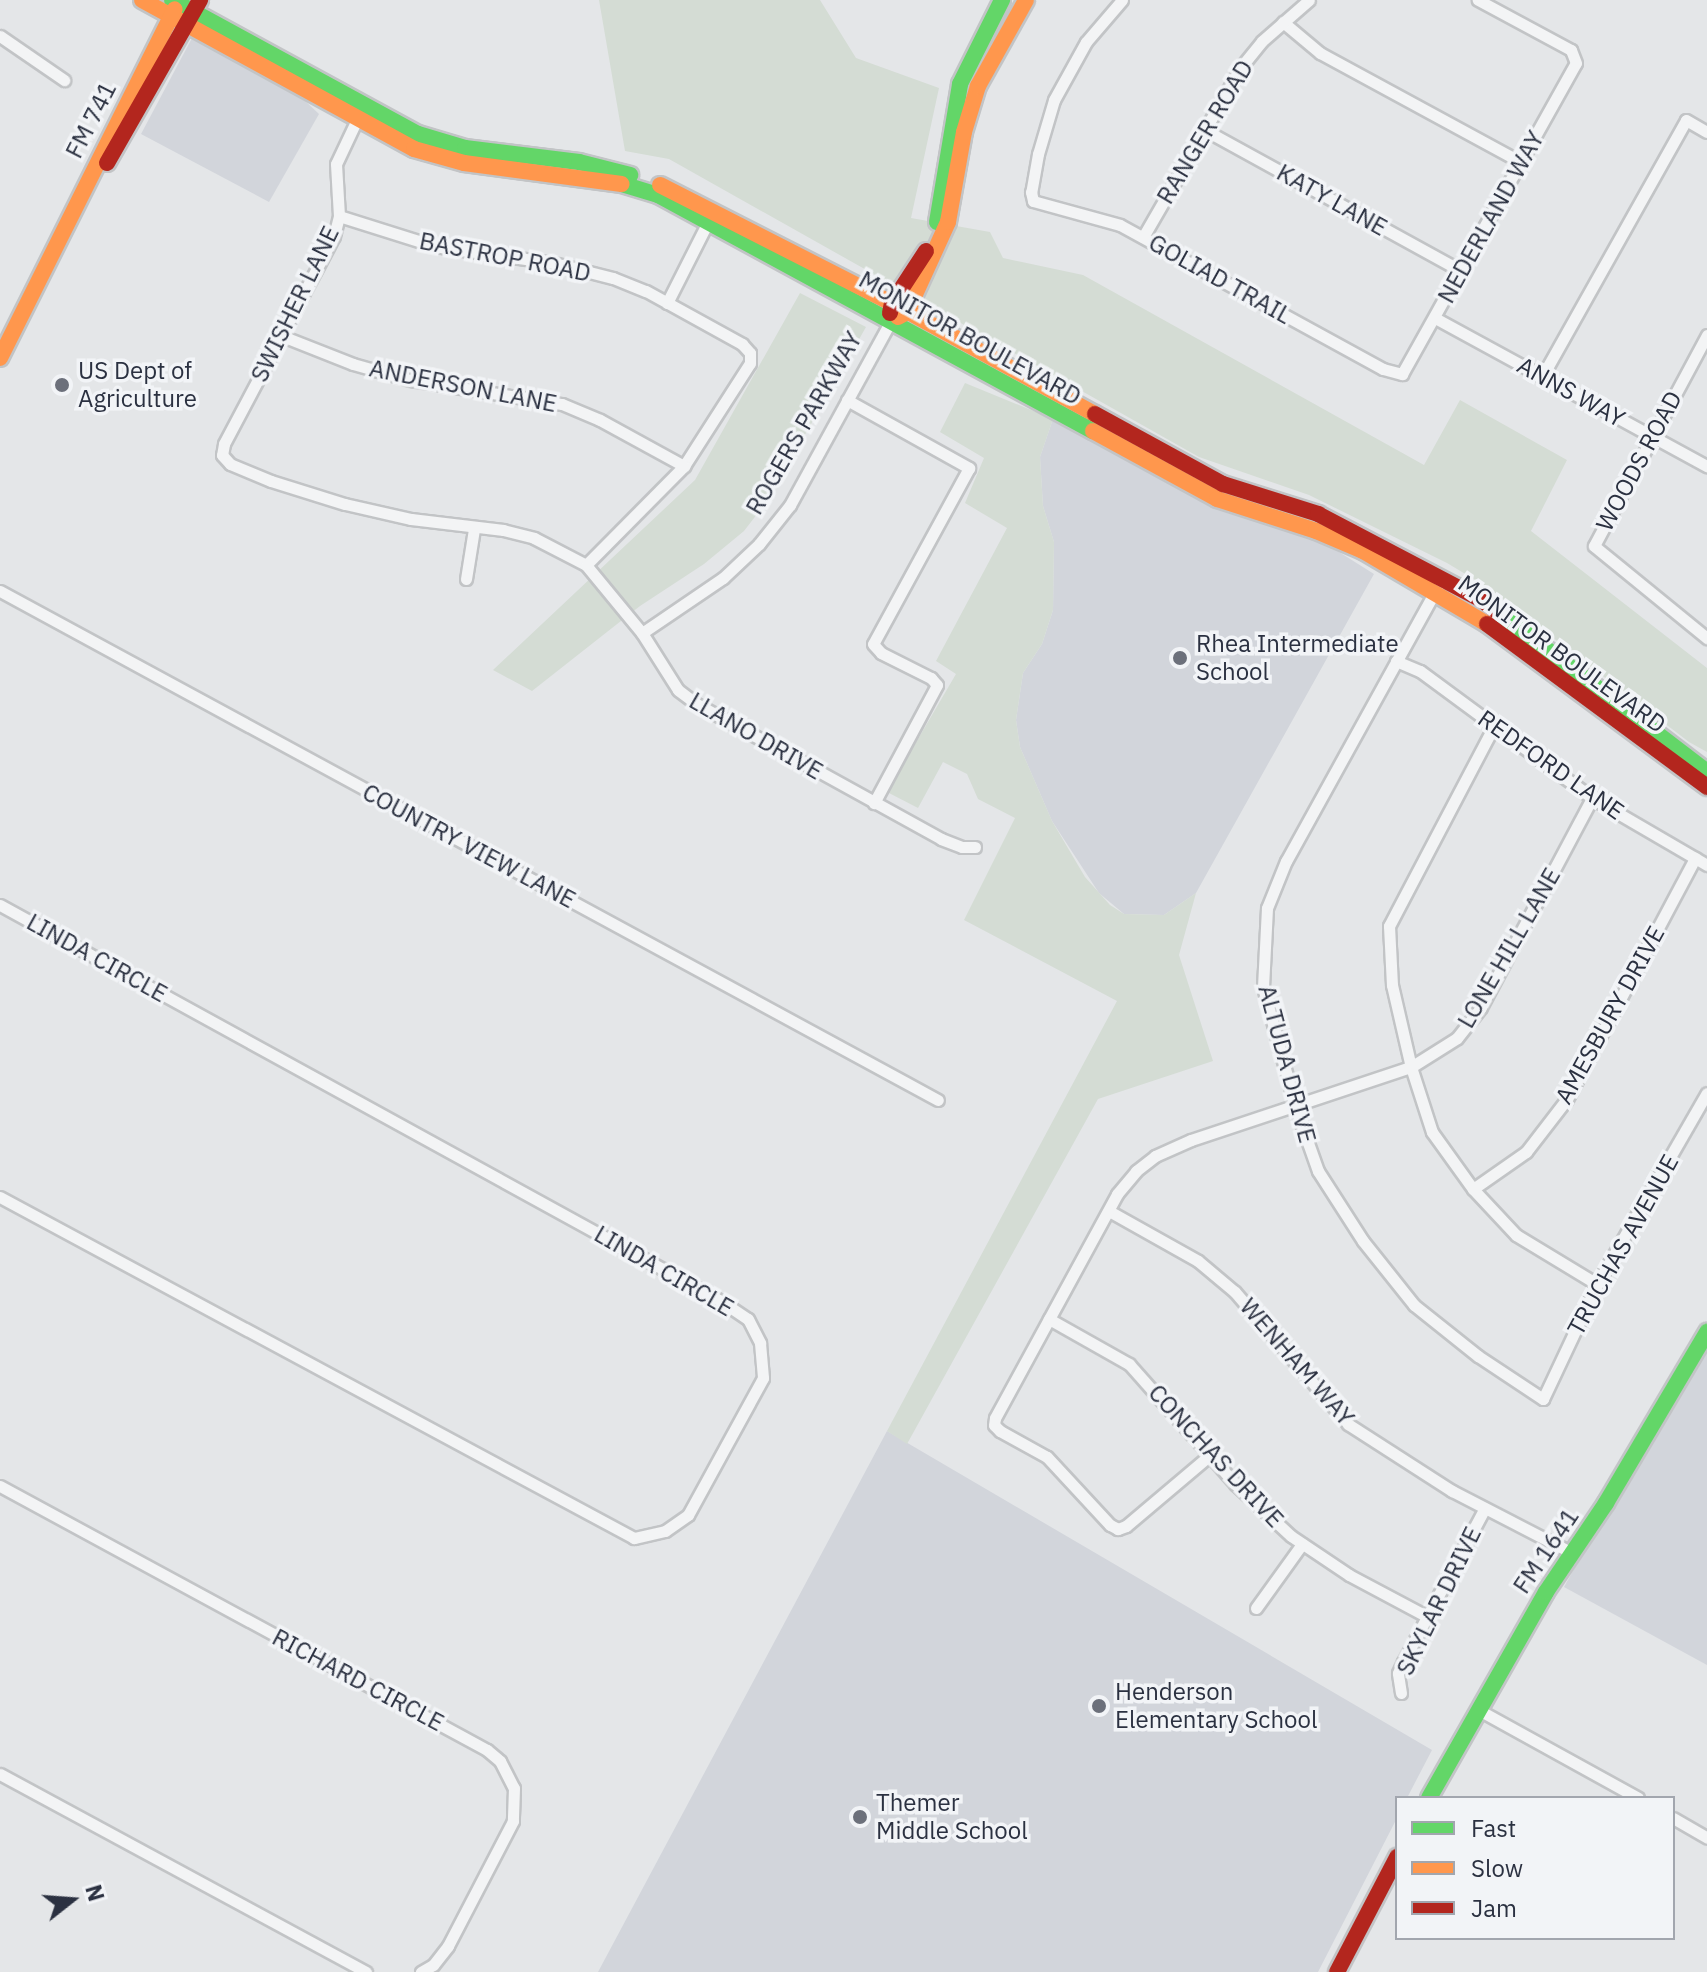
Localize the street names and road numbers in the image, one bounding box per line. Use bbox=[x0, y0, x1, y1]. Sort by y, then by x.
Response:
street label: RANGER ROAD bbox=[1151, 55, 1259, 209]
street label: FM 741 bbox=[60, 77, 122, 163]
street label: NEDERLAND WAY bbox=[1432, 126, 1550, 308]
street label: KATY LANE bbox=[1272, 158, 1392, 242]
street label: SWISHER LANE bbox=[245, 221, 345, 387]
street label: BASTROP ROAD bbox=[417, 226, 593, 288]
street label: GOLIAD TRAIL bbox=[1144, 228, 1296, 330]
street label: MONITOR BOULEVARD bbox=[854, 265, 1086, 411]
street label: ROGERS PARKWAY bbox=[740, 326, 868, 520]
street label: ANNS WAY bbox=[1512, 351, 1630, 433]
street label: ANDERSON LANE bbox=[367, 354, 559, 418]
street label: WOODS ROAD bbox=[1590, 386, 1688, 536]
street label: MONITOR BOULEVARD bbox=[1453, 569, 1671, 739]
street label: LLANO DRIVE bbox=[684, 686, 828, 786]
street label: REDFORD LANE bbox=[1473, 704, 1629, 826]
street label: COUNTRY VIEW LANE bbox=[358, 778, 580, 914]
street label: LONE HILL LANE bbox=[1452, 863, 1566, 1033]
street label: LINDA CIRCLE bbox=[22, 908, 172, 1008]
street label: AMESBURY DRIVE bbox=[1549, 921, 1671, 1109]
street label: ALTUDA DRIVE bbox=[1252, 982, 1322, 1146]
street label: TRUCHAS AVENUE bbox=[1561, 1150, 1685, 1340]
street label: LINDA CIRCLE bbox=[589, 1220, 739, 1322]
street label: WENHAM WAY bbox=[1234, 1292, 1360, 1432]
street label: CONCHAS DRIVE bbox=[1142, 1378, 1290, 1534]
street label: FM 1641 bbox=[1507, 1503, 1585, 1599]
street label: SKYLAR DRIVE bbox=[1391, 1522, 1487, 1680]
street label: RICHARD CIRCLE bbox=[267, 1623, 449, 1737]

